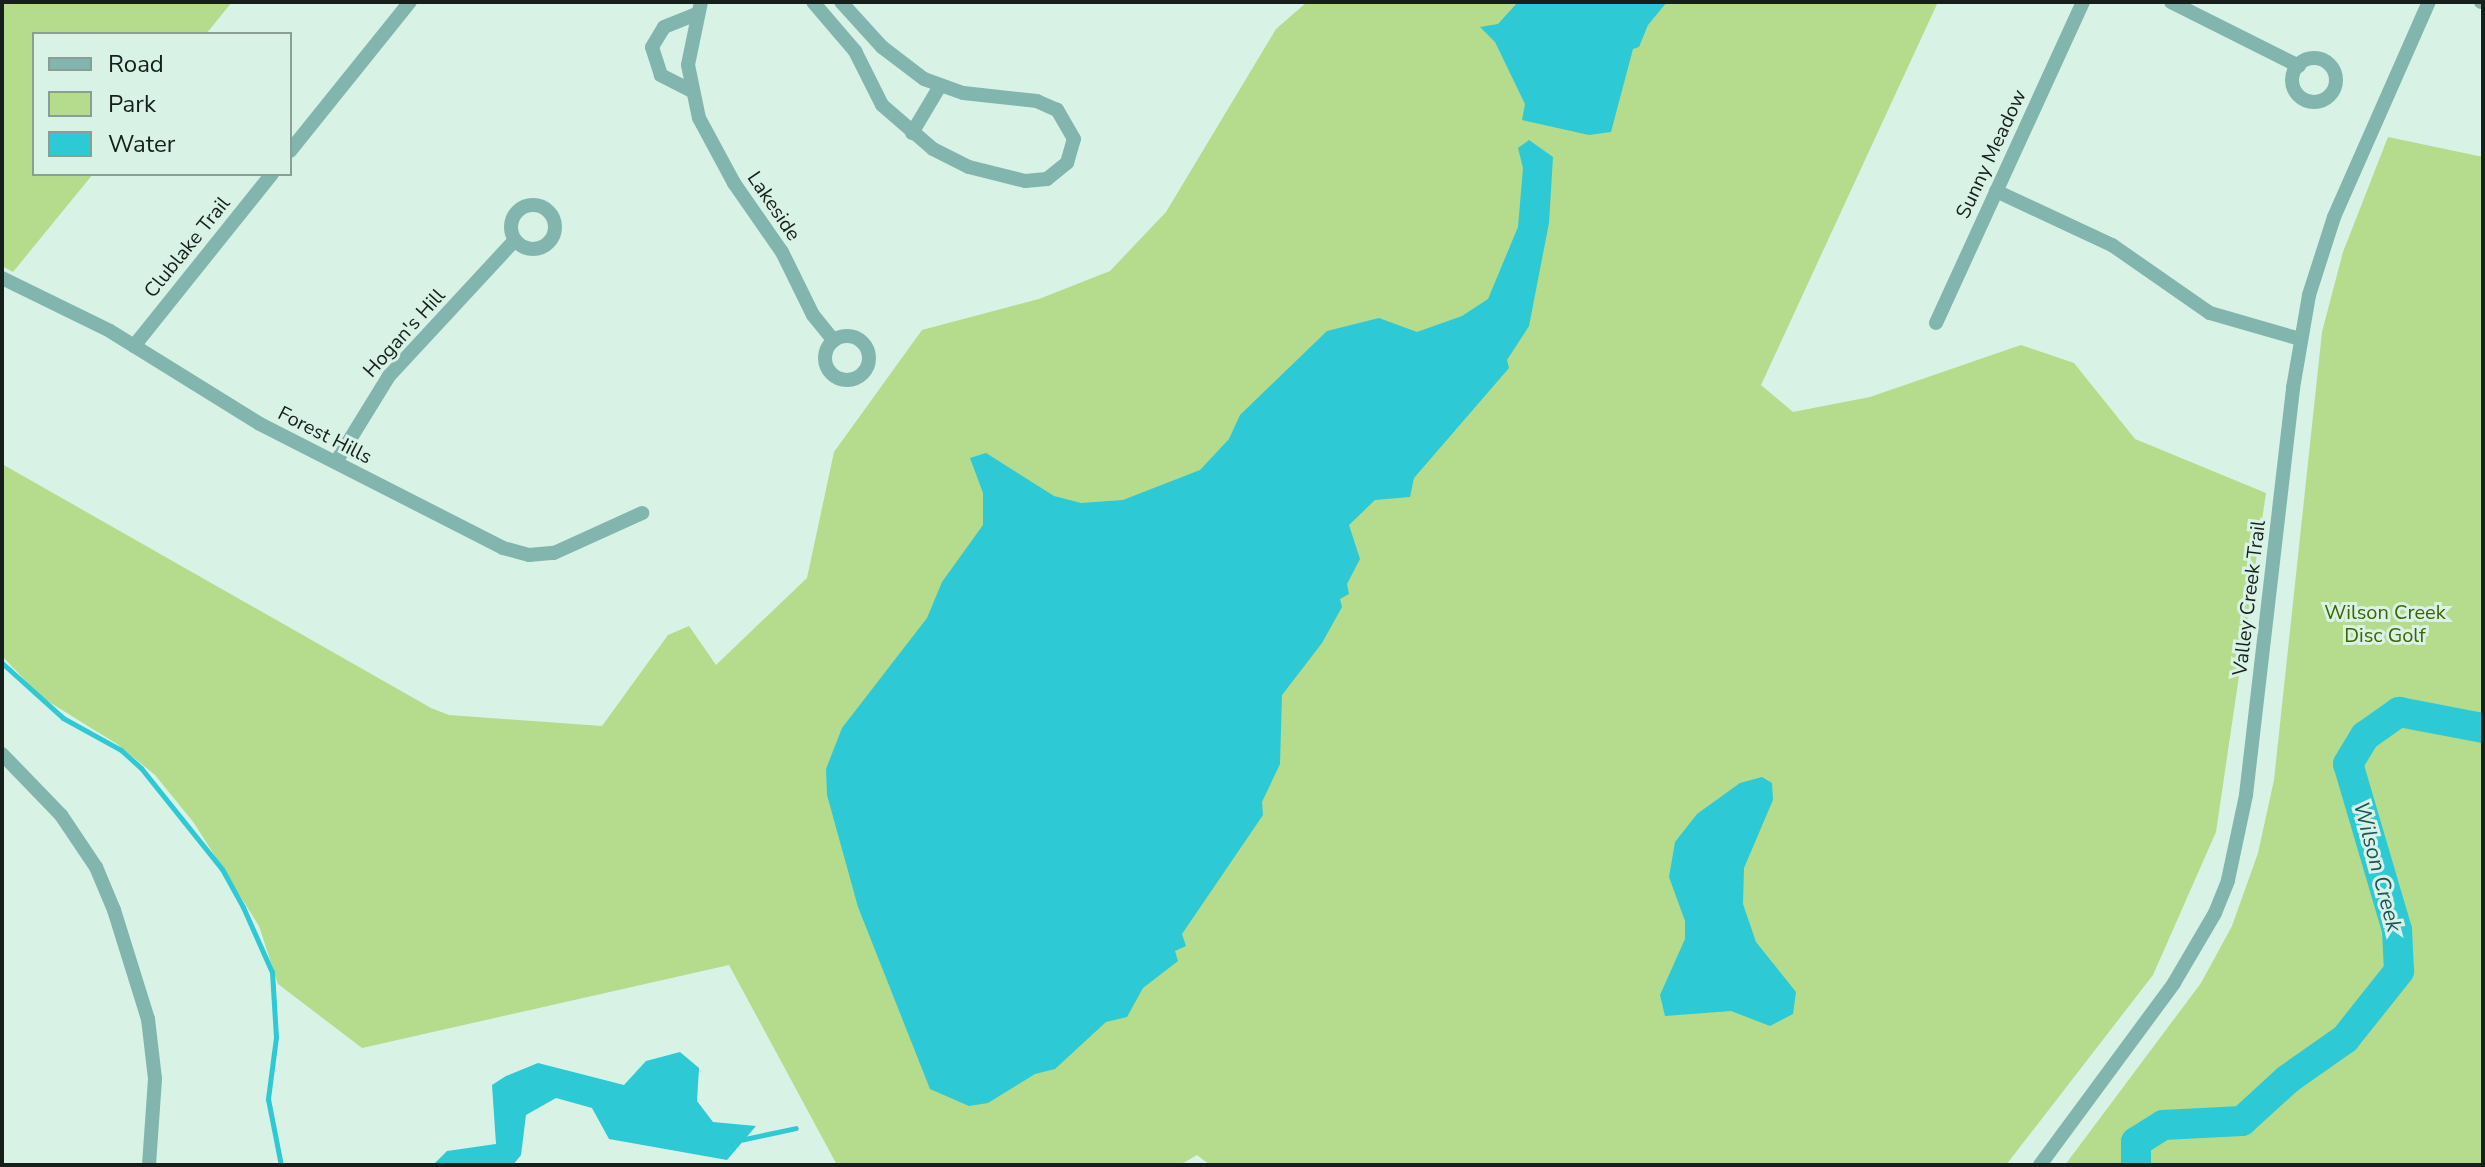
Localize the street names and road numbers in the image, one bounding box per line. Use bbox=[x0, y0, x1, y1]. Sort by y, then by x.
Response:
street label: Sunny Meadow bbox=[1951, 86, 2031, 222]
street label: Lakeside bbox=[742, 167, 806, 245]
street label: Clublake Trail bbox=[139, 192, 235, 302]
street label: Hogan's Hill bbox=[358, 284, 450, 382]
street label: Forest Hills bbox=[274, 401, 376, 469]
street label: Valley Creek Trail bbox=[2228, 519, 2270, 677]

